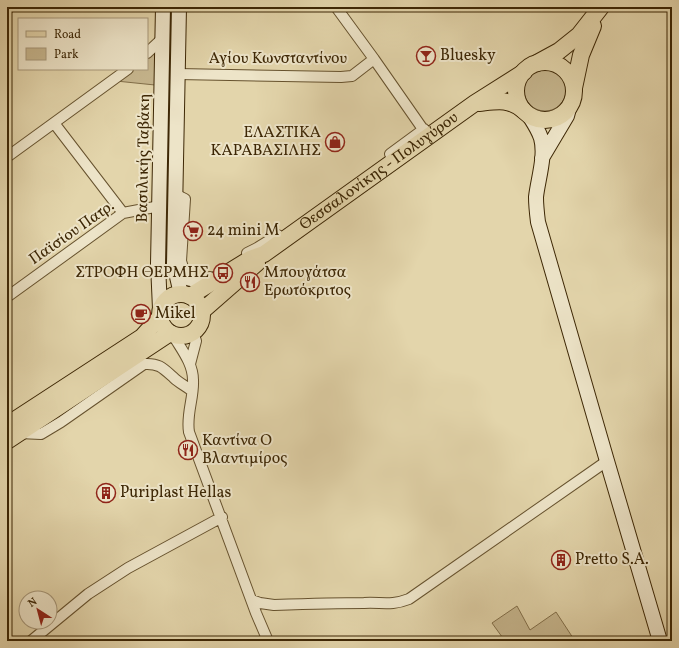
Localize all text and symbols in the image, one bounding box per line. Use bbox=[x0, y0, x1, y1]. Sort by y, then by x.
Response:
legend bbox=[18, 18, 148, 70]
text: Road bbox=[54, 27, 81, 43]
bar icon: Bluesky bbox=[415, 45, 437, 67]
place label: Bluesky bbox=[440, 45, 496, 67]
text: Park bbox=[54, 47, 79, 63]
street label: Αγίου Κωνσταντίνου bbox=[209, 48, 348, 70]
street label: Βασιλικής Ταβάκη bbox=[132, 93, 156, 223]
street label: Θεσσαλονίκης - Πολυγύρου bbox=[295, 107, 463, 236]
place label: ΕΛΑΣΤΙΚΑ ΚΑΡΑΒΑΣΙΛΗΣ bbox=[211, 122, 321, 162]
shop icon: ΕΛΑΣΤΙΚΑ ΚΑΡΑΒΑΣΙΛΗΣ bbox=[324, 131, 346, 153]
street label: Παϊσίου Πατρ. bbox=[25, 195, 119, 271]
supermarket icon: 24 mini M bbox=[182, 220, 204, 242]
place label: 24 mini M bbox=[207, 220, 279, 242]
place label: ΣΤΡΟΦΗ ΘΕΡΜΗΣ bbox=[75, 262, 209, 284]
bus stop icon: ΣΤΡΟΦΗ ΘΕΡΜΗΣ bbox=[212, 262, 234, 284]
place label: Μπουγάτσα Ερωτόκριτος bbox=[264, 262, 351, 302]
restaurant icon: Μπουγάτσα Ερωτόκριτος bbox=[239, 271, 261, 293]
cafe icon: Mikel bbox=[130, 303, 152, 325]
place label: Mikel bbox=[155, 303, 196, 325]
place label: Καντίνα Ο Βλαντιμίρος bbox=[202, 430, 287, 470]
restaurant icon: Καντίνα Ο Βλαντιμίρος bbox=[177, 439, 199, 461]
building icon: Puriplast Hellas bbox=[95, 482, 117, 504]
place label: Puriplast Hellas bbox=[120, 482, 231, 504]
building icon: Pretto S.A. bbox=[550, 549, 572, 571]
place label: Pretto S.A. bbox=[575, 549, 649, 571]
north arrow bbox=[18, 590, 58, 630]
text: N bbox=[25, 595, 41, 612]

